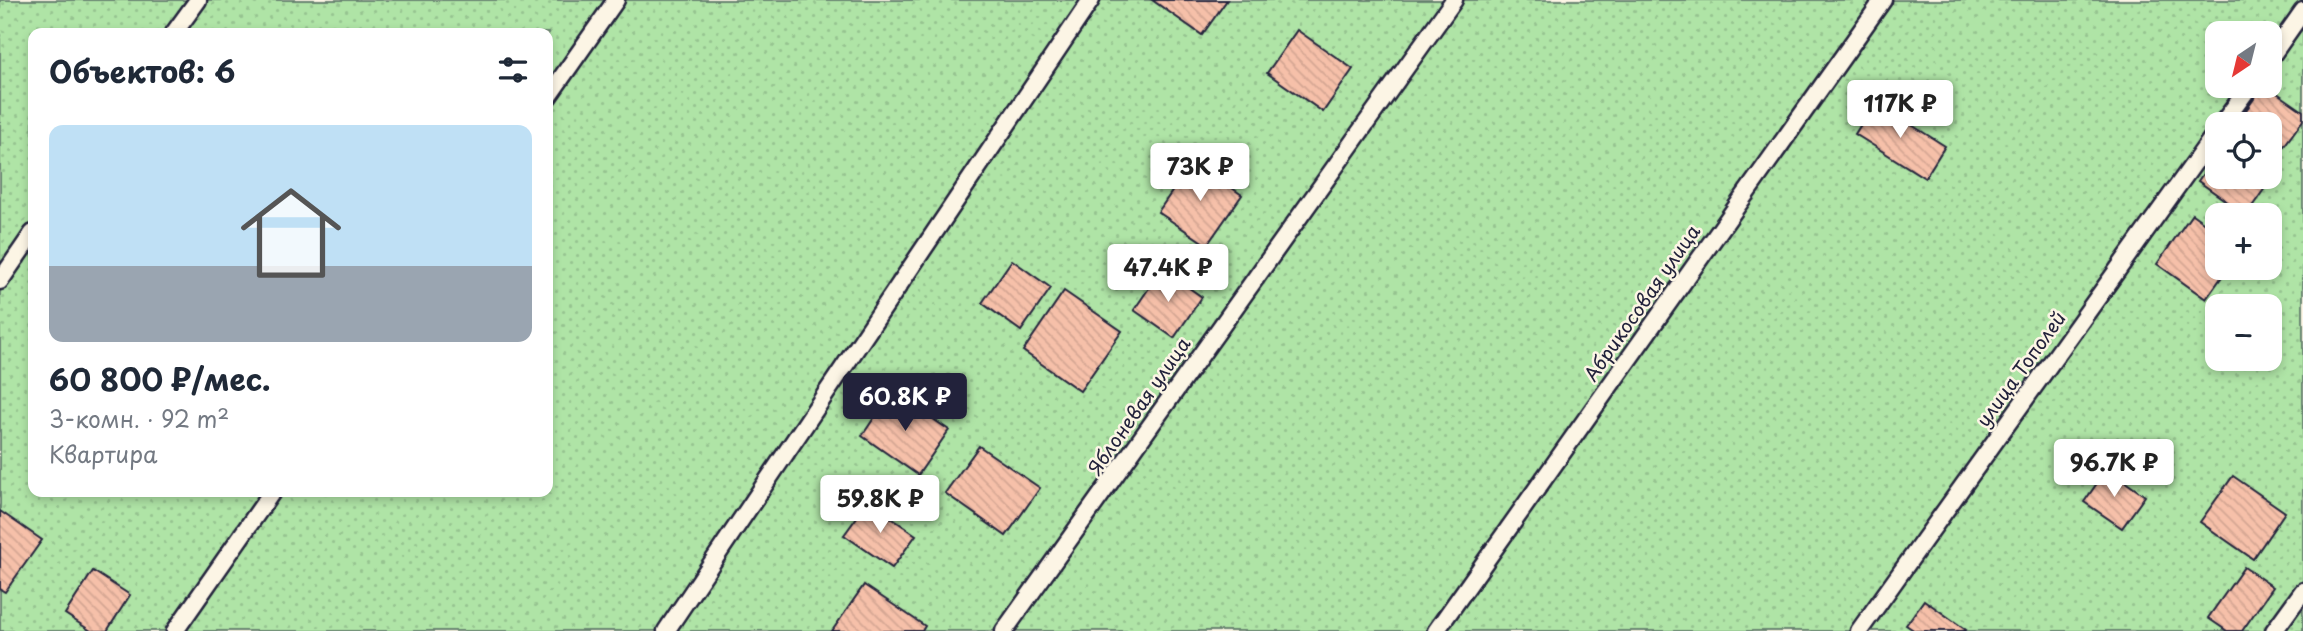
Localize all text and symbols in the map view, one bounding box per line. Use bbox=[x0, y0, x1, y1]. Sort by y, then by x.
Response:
north arrow bbox=[2205, 21, 2282, 98]
map controls bbox=[2205, 21, 2282, 371]
text: Объектов: 6 bbox=[49, 48, 235, 93]
icon: filters bbox=[494, 51, 532, 89]
pin: 117K ₽ bbox=[1843, 80, 1957, 140]
text: 117K ₽ bbox=[1863, 85, 1937, 120]
button: locate bbox=[2205, 112, 2282, 189]
pin: 73K ₽ bbox=[1151, 144, 1249, 203]
text: 73K ₽ bbox=[1166, 148, 1234, 183]
icon: home bbox=[228, 170, 354, 296]
button: + bbox=[2205, 203, 2282, 280]
street label: Абрикосовая улица bbox=[1576, 218, 1706, 387]
pin: 47.4K ₽ bbox=[1103, 244, 1233, 304]
text: 47.4K ₽ bbox=[1123, 249, 1213, 284]
button: − bbox=[2205, 294, 2282, 371]
street label: улица Тополей bbox=[1969, 305, 2072, 432]
street label: Яблоневая улица bbox=[1080, 331, 1196, 480]
text: 60 800 ₽/мес. bbox=[49, 356, 271, 401]
pin: 60.8K ₽ bbox=[840, 374, 970, 433]
text: 60.8K ₽ bbox=[859, 378, 951, 413]
text: 3-комн. · 92 m² bbox=[49, 401, 229, 436]
text: Квартира bbox=[49, 436, 157, 471]
pin: 96.7K ₽ bbox=[2049, 440, 2179, 499]
text: 96.7K ₽ bbox=[2070, 444, 2158, 479]
pin: 59.8K ₽ bbox=[815, 476, 945, 535]
text: 59.8K ₽ bbox=[836, 480, 924, 515]

